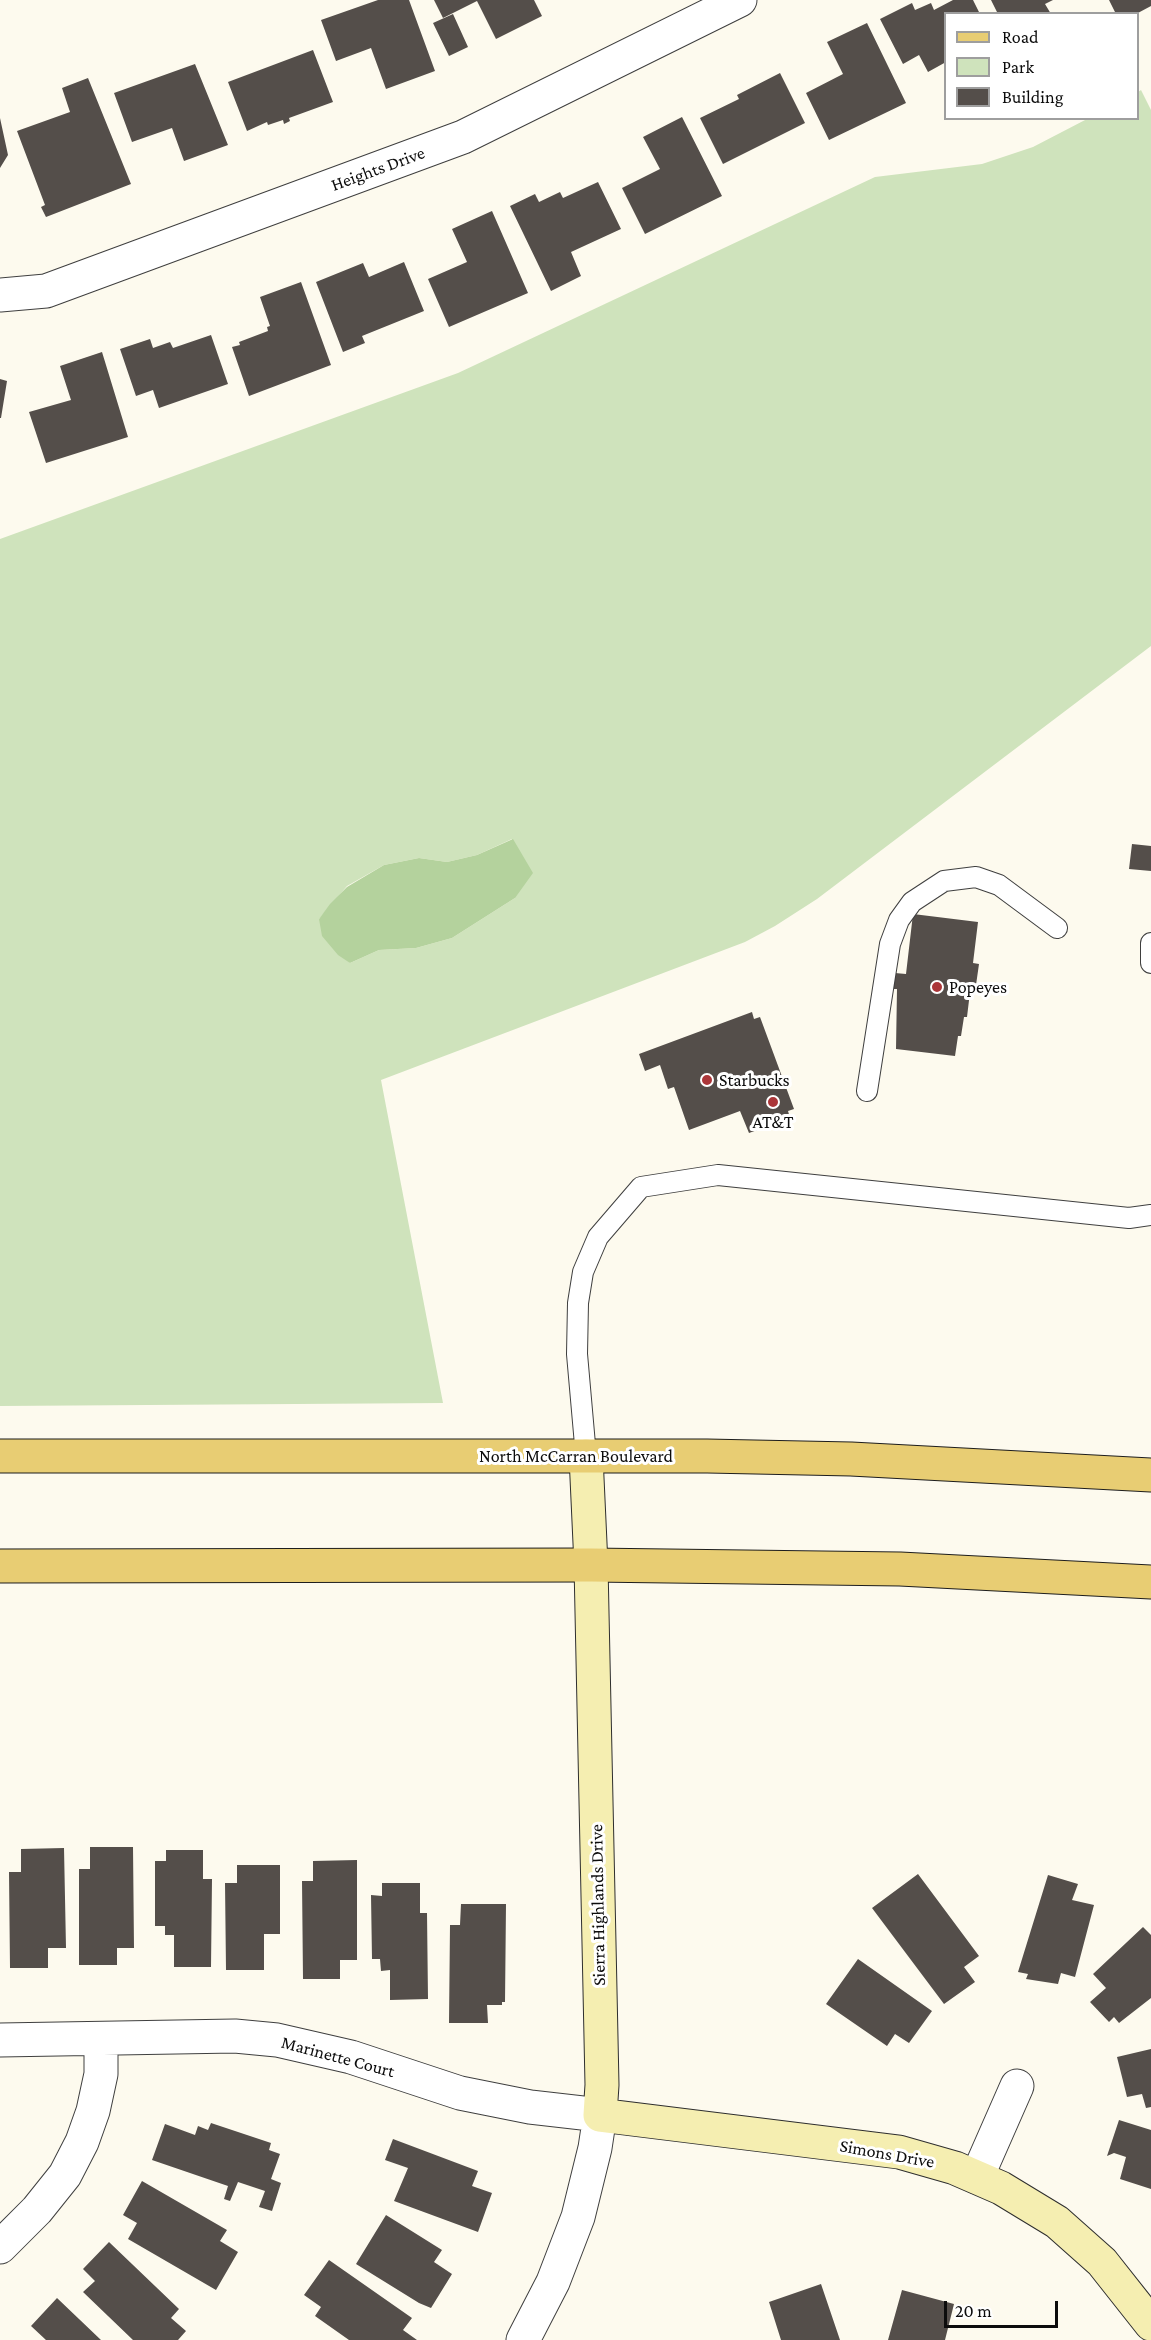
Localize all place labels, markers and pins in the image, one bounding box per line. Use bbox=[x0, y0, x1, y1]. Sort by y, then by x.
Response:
place label: Popeyes bbox=[949, 976, 1007, 998]
marker: Popeyes bbox=[930, 980, 944, 994]
place label: Starbucks bbox=[719, 1069, 790, 1091]
marker: Starbucks bbox=[700, 1073, 714, 1087]
marker: AT&T bbox=[766, 1095, 780, 1109]
place label: AT&T bbox=[752, 1111, 794, 1133]

